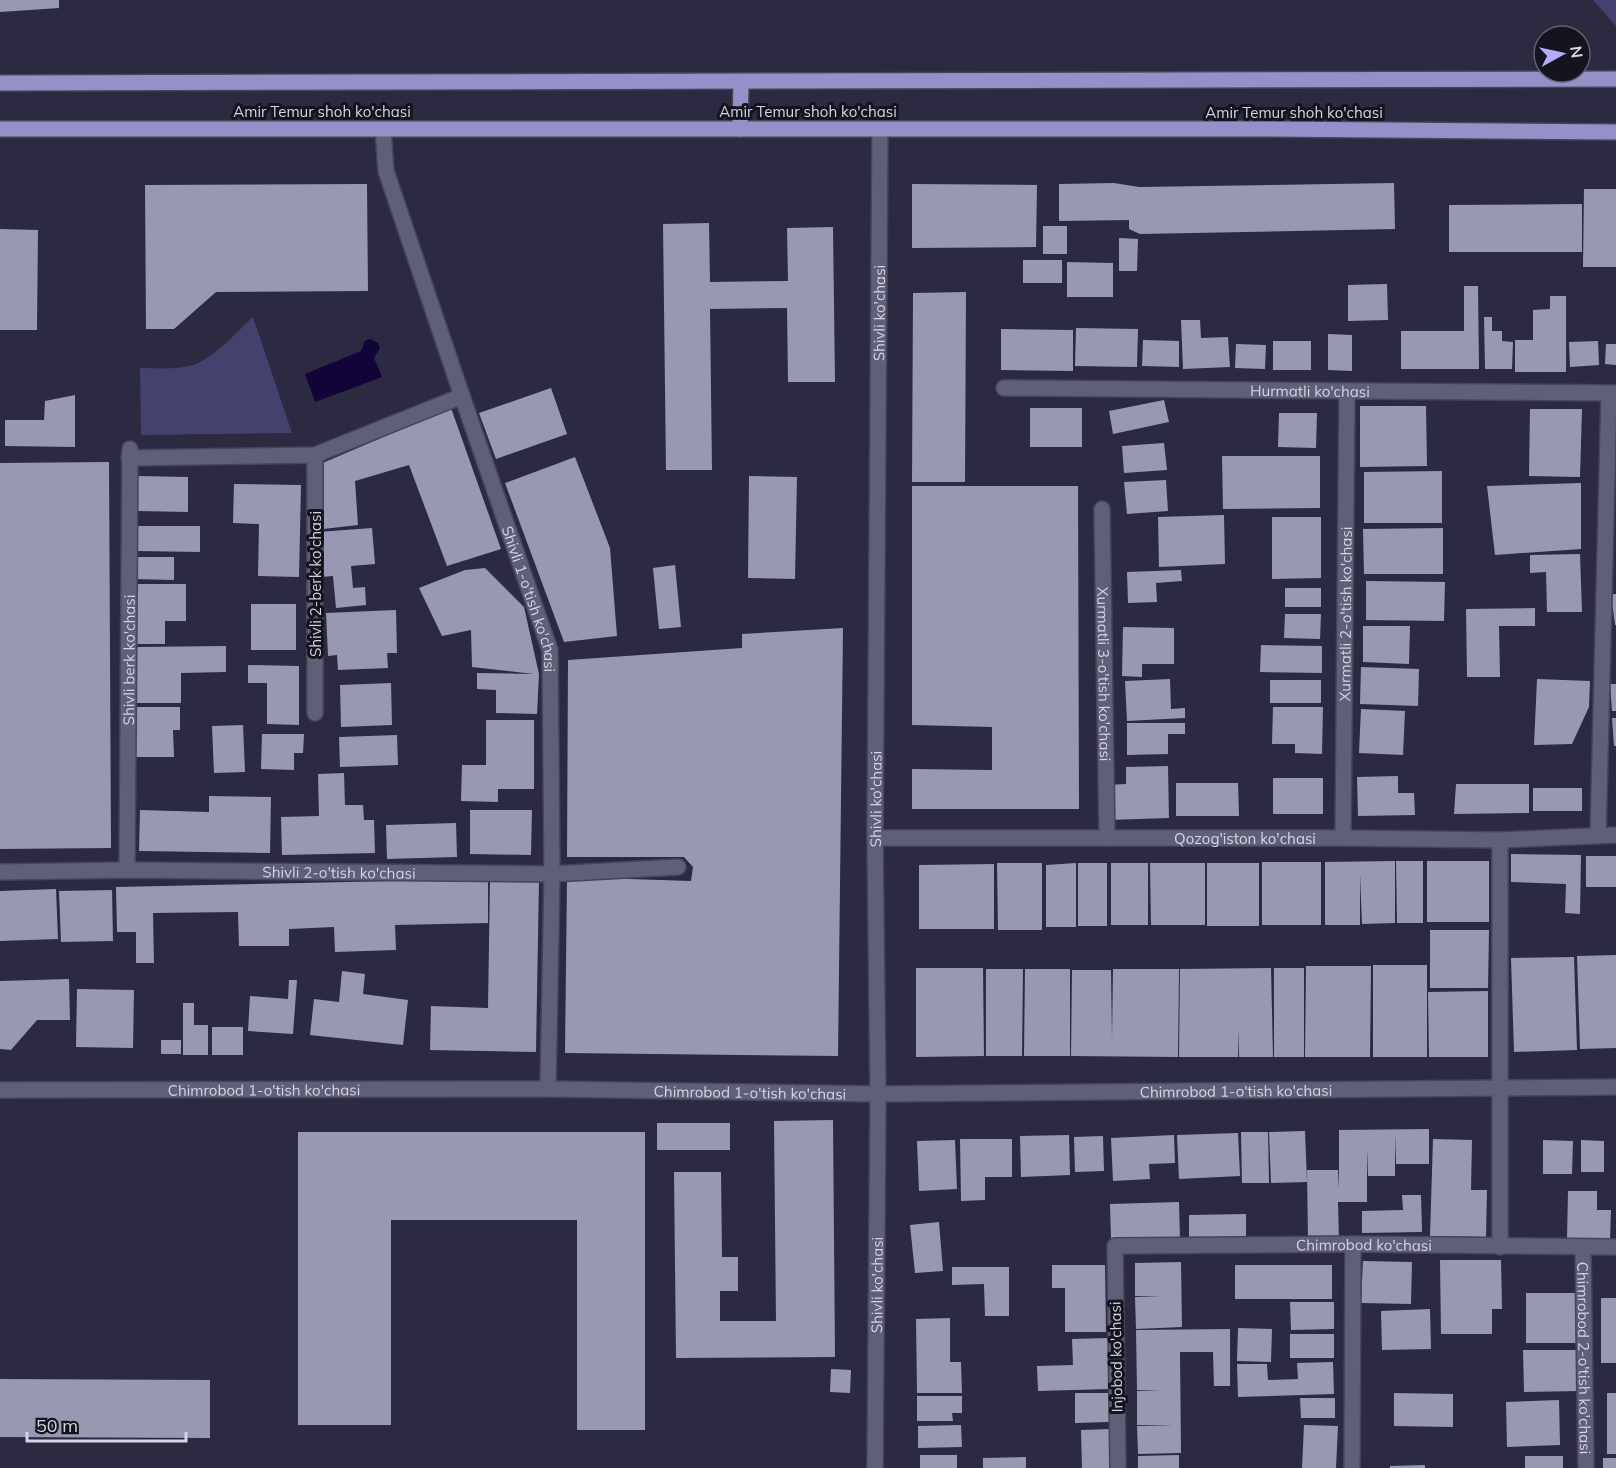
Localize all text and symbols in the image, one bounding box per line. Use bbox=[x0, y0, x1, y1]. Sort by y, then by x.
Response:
north arrow bbox=[1532, 24, 1592, 84]
text: N bbox=[1566, 45, 1588, 59]
street label: Amir Temur shoh ko'chasi bbox=[233, 102, 411, 121]
street label: Amir Temur shoh ko'chasi bbox=[719, 102, 897, 121]
street label: Amir Temur shoh ko'chasi bbox=[1205, 103, 1383, 122]
street label: Shivli ko'chasi bbox=[869, 265, 889, 361]
street label: Hurmatli ko'chasi bbox=[1250, 381, 1370, 400]
street label: Shivli 2-berk ko'chasi bbox=[306, 511, 325, 657]
street label: Shivli 1-o'tish ko'chasi bbox=[498, 523, 560, 672]
street label: Xurmatli 2-o'tish ko'chasi bbox=[1335, 527, 1355, 701]
street label: Xurmatli 3-o'tish ko'chasi bbox=[1094, 586, 1115, 761]
street label: Shivli berk ko'chasi bbox=[119, 595, 138, 725]
street label: Shivli ko'chasi bbox=[865, 751, 885, 847]
street label: Qozog'iston ko'chasi bbox=[1174, 829, 1316, 848]
street label: Shivli 2-o'tish ko'chasi bbox=[262, 862, 416, 882]
street label: Chimrobod 1-o'tish ko'chasi bbox=[168, 1080, 360, 1099]
street label: Chimrobod 1-o'tish ko'chasi bbox=[1140, 1080, 1332, 1101]
street label: Chimrobod 1-o'tish ko'chasi bbox=[654, 1081, 846, 1103]
street label: Chimrobod ko'chasi bbox=[1296, 1234, 1432, 1254]
street label: Shivli ko'chasi bbox=[867, 1237, 886, 1333]
street label: Chimrobod 2-o'tish ko'chasi bbox=[1574, 1262, 1595, 1454]
street label: Injobod ko'chasi bbox=[1106, 1301, 1126, 1413]
scale bar bbox=[27, 1405, 186, 1443]
text: 50 m bbox=[36, 1414, 78, 1437]

